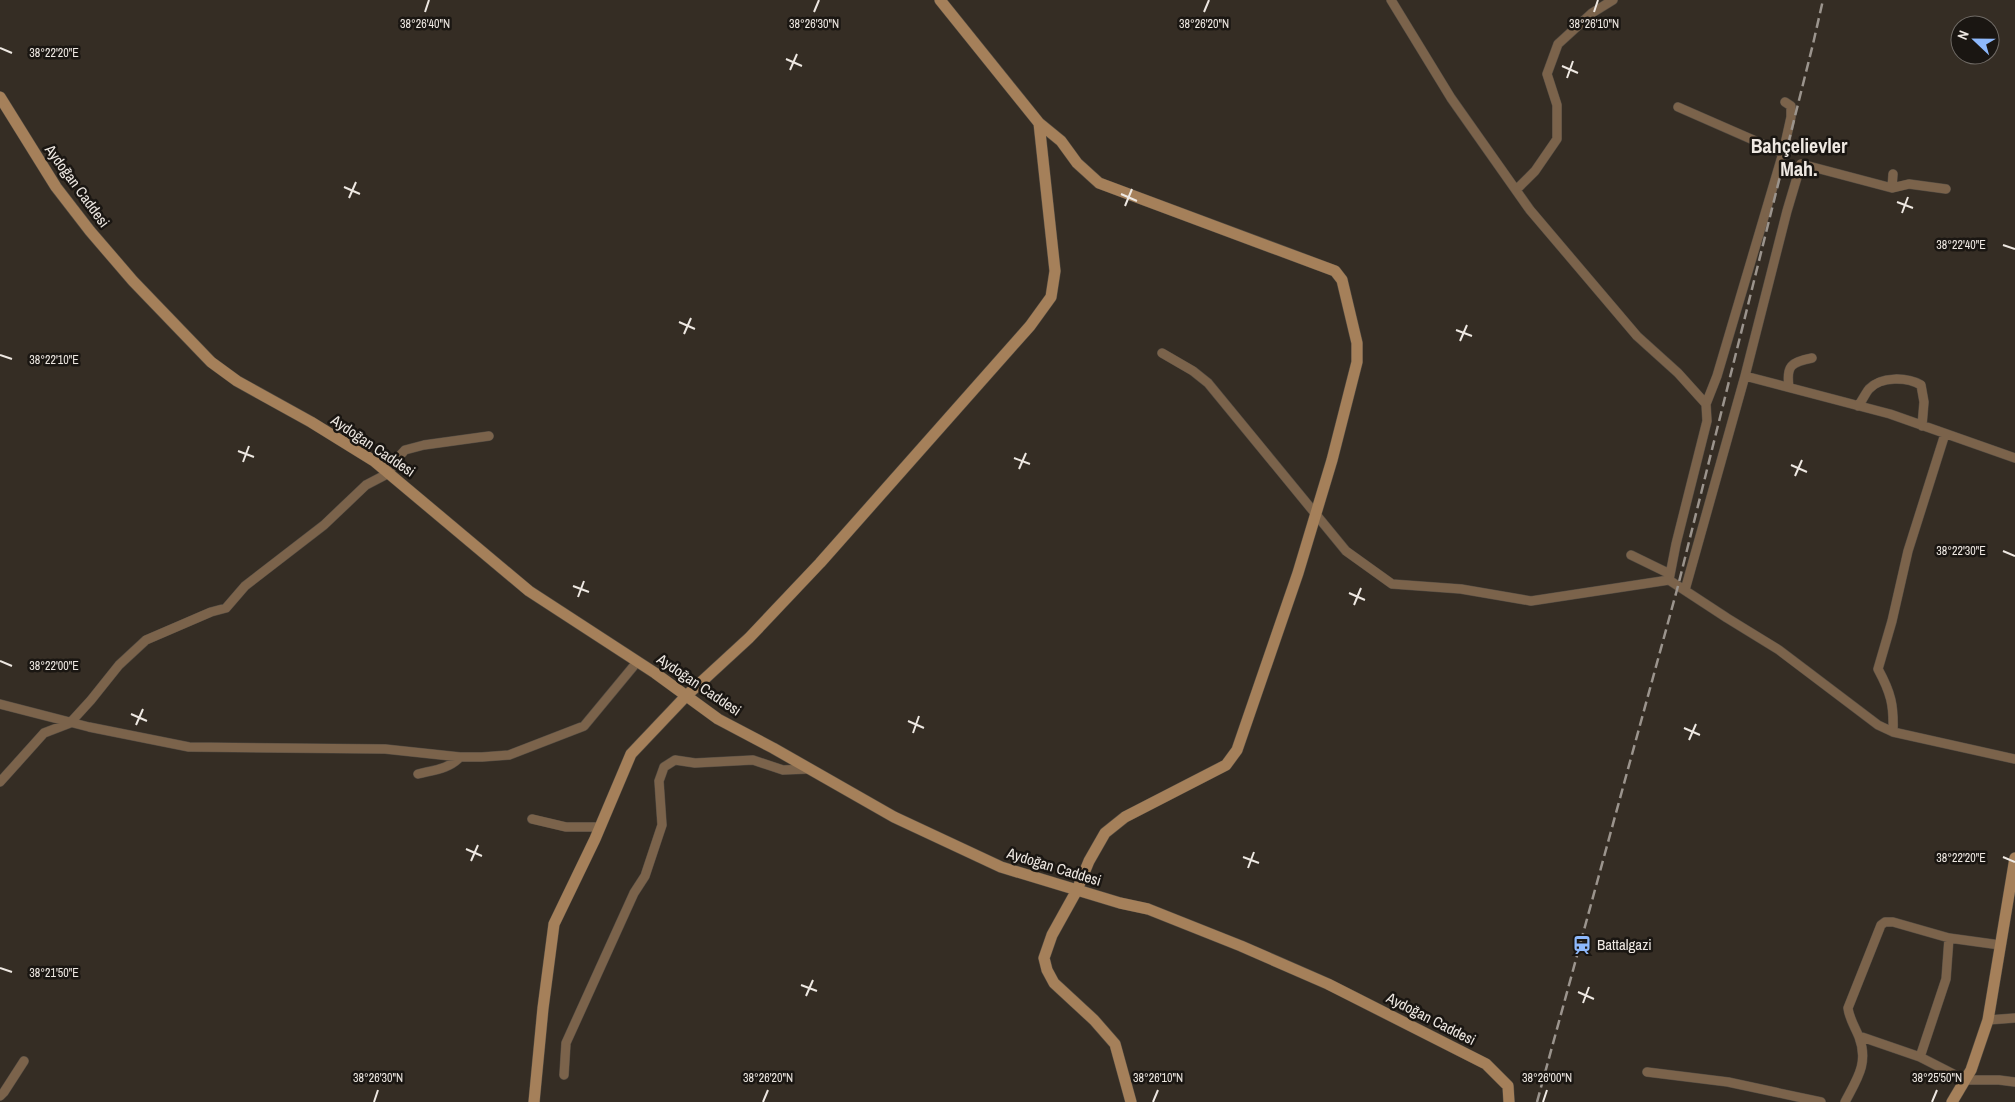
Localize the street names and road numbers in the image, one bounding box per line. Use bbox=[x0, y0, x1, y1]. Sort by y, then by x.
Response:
street label: Aydoğan Caddesi bbox=[40, 139, 115, 231]
street label: Aydoğan Caddesi bbox=[326, 409, 420, 482]
street label: Aydoğan Caddesi bbox=[652, 648, 746, 721]
street label: Aydoğan Caddesi bbox=[1003, 842, 1104, 891]
street label: Aydoğan Caddesi bbox=[1382, 987, 1479, 1050]

